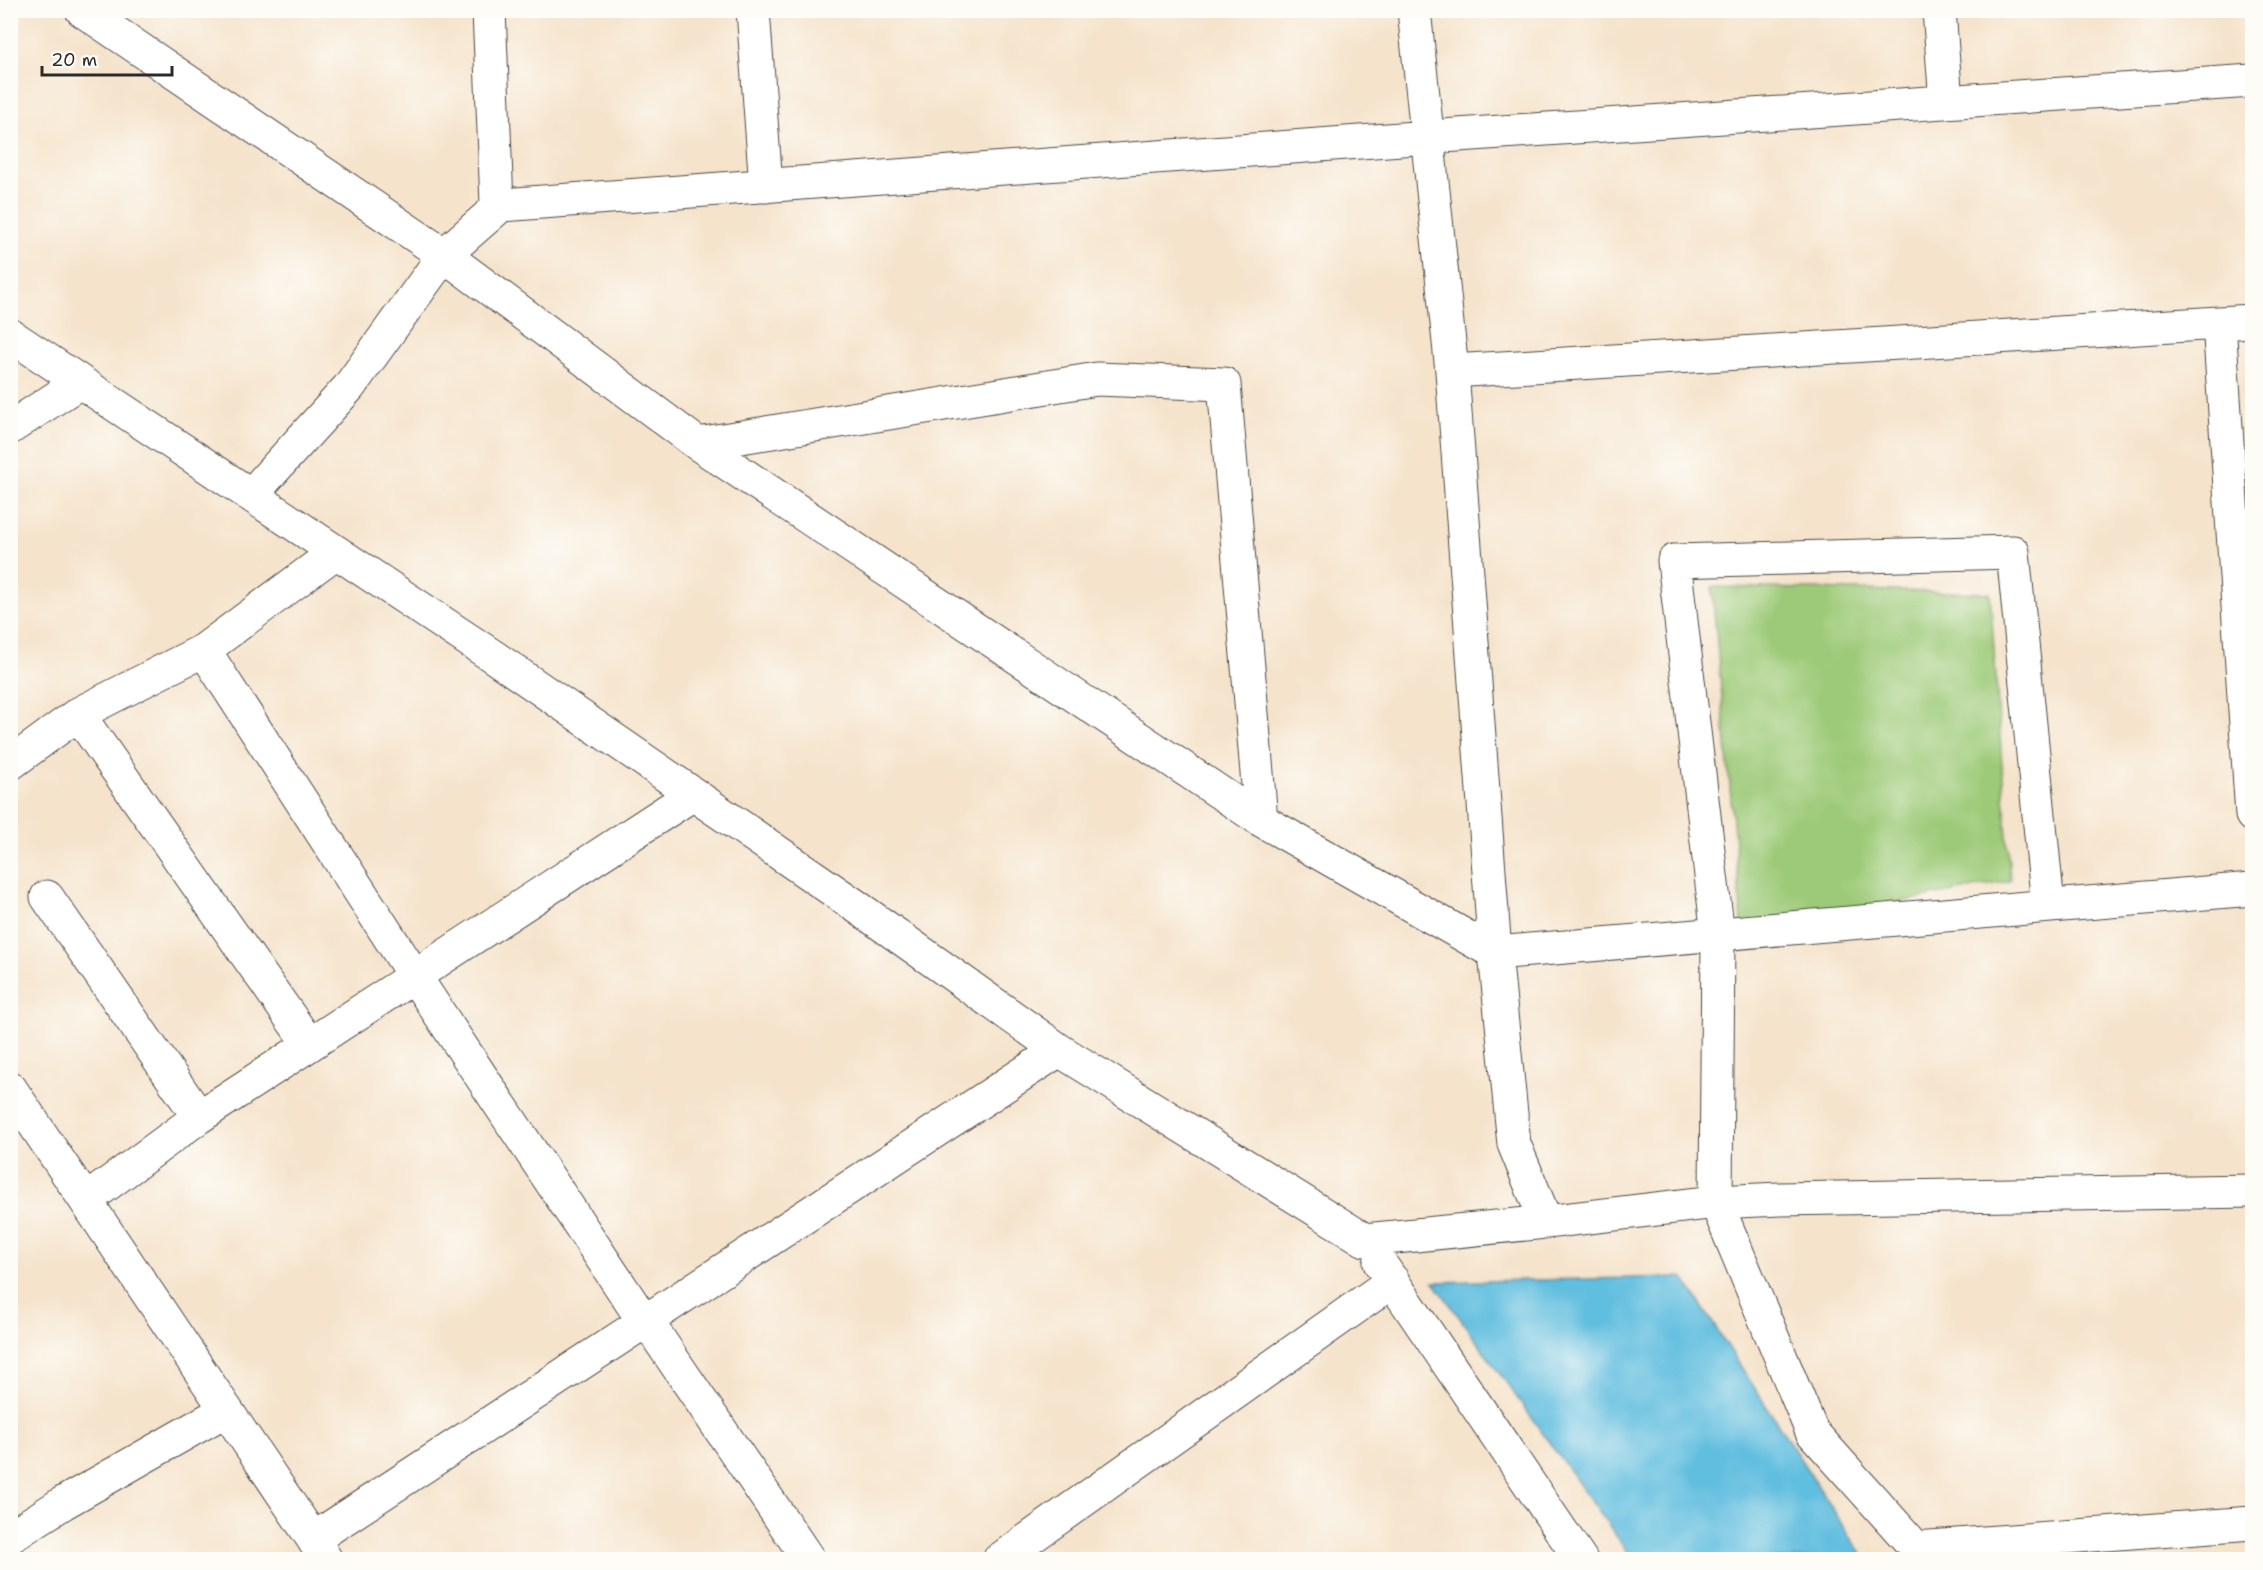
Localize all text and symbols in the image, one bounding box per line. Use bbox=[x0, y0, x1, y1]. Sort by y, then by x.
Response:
scale bar bbox=[42, 39, 172, 77]
text: 20 m bbox=[51, 48, 97, 72]

